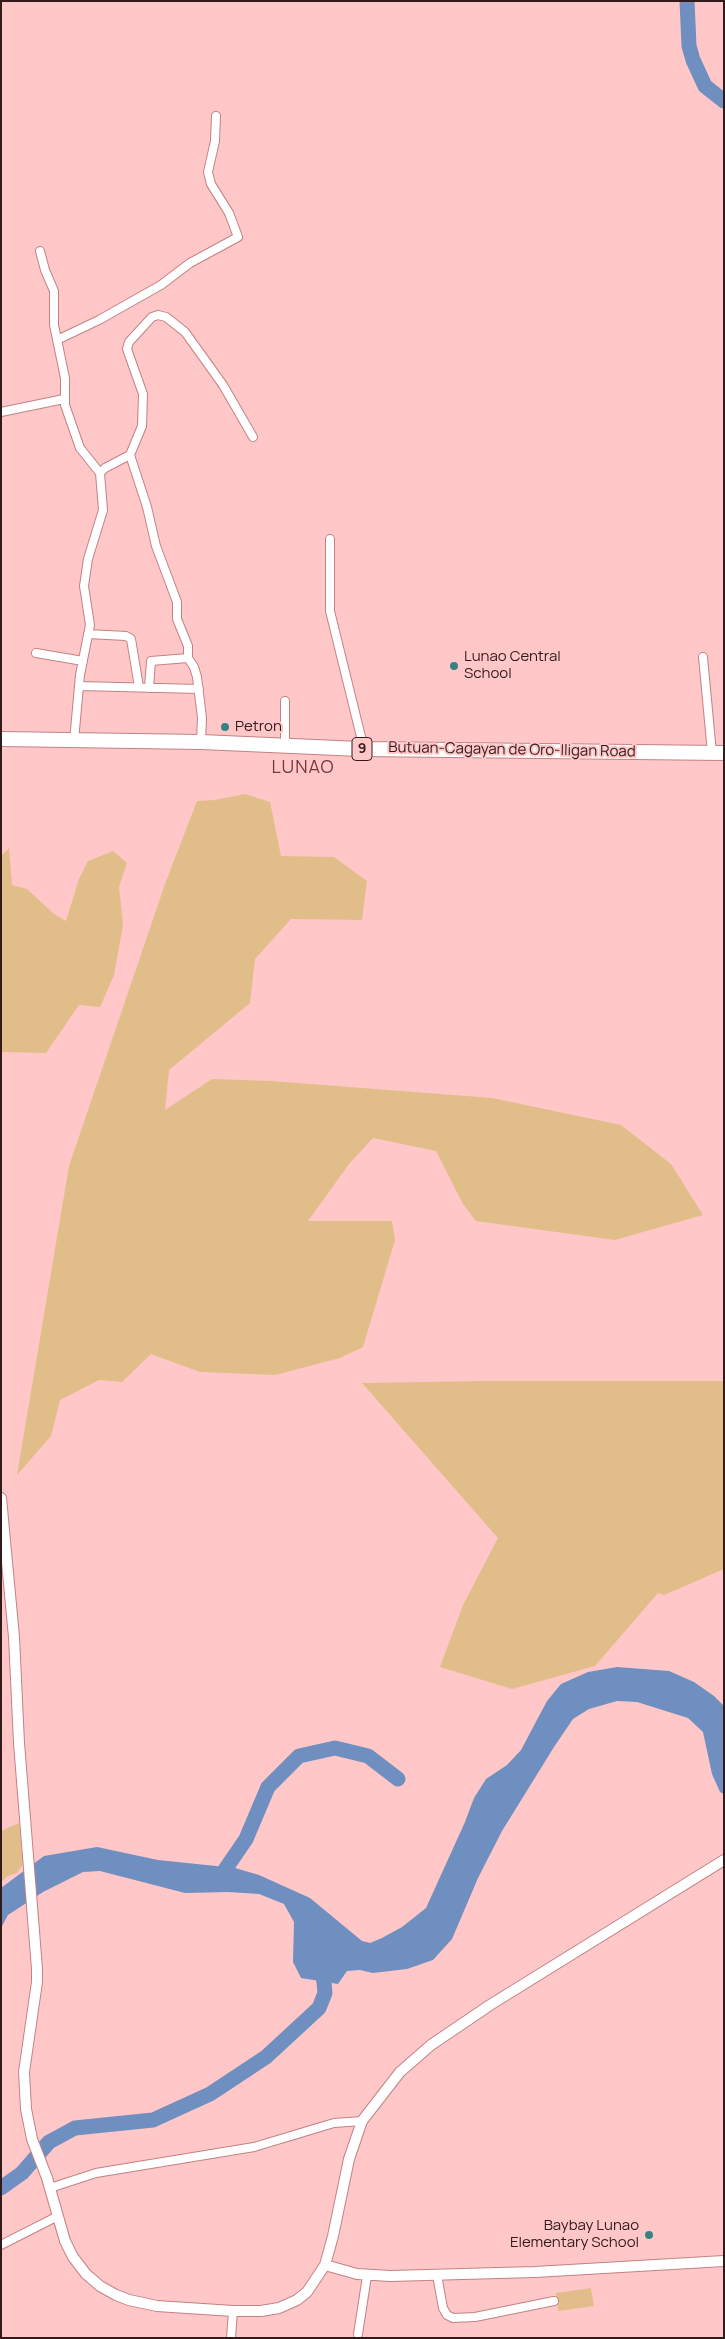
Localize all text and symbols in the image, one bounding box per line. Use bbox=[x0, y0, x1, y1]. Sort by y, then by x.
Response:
place label: Lunao Central School bbox=[464, 648, 561, 683]
marker: Lunao Central School bbox=[448, 660, 460, 672]
place label: Petron bbox=[235, 718, 282, 736]
marker: Petron bbox=[219, 721, 231, 733]
road number: 9 bbox=[352, 738, 372, 761]
street label: Butuan-Cagayan de Oro-Iligan Road bbox=[388, 739, 636, 761]
district label: LUNAO bbox=[271, 757, 335, 779]
place label: Baybay Lunao Elementary School bbox=[510, 2217, 639, 2252]
marker: Baybay Lunao Elementary School bbox=[643, 2229, 655, 2241]

